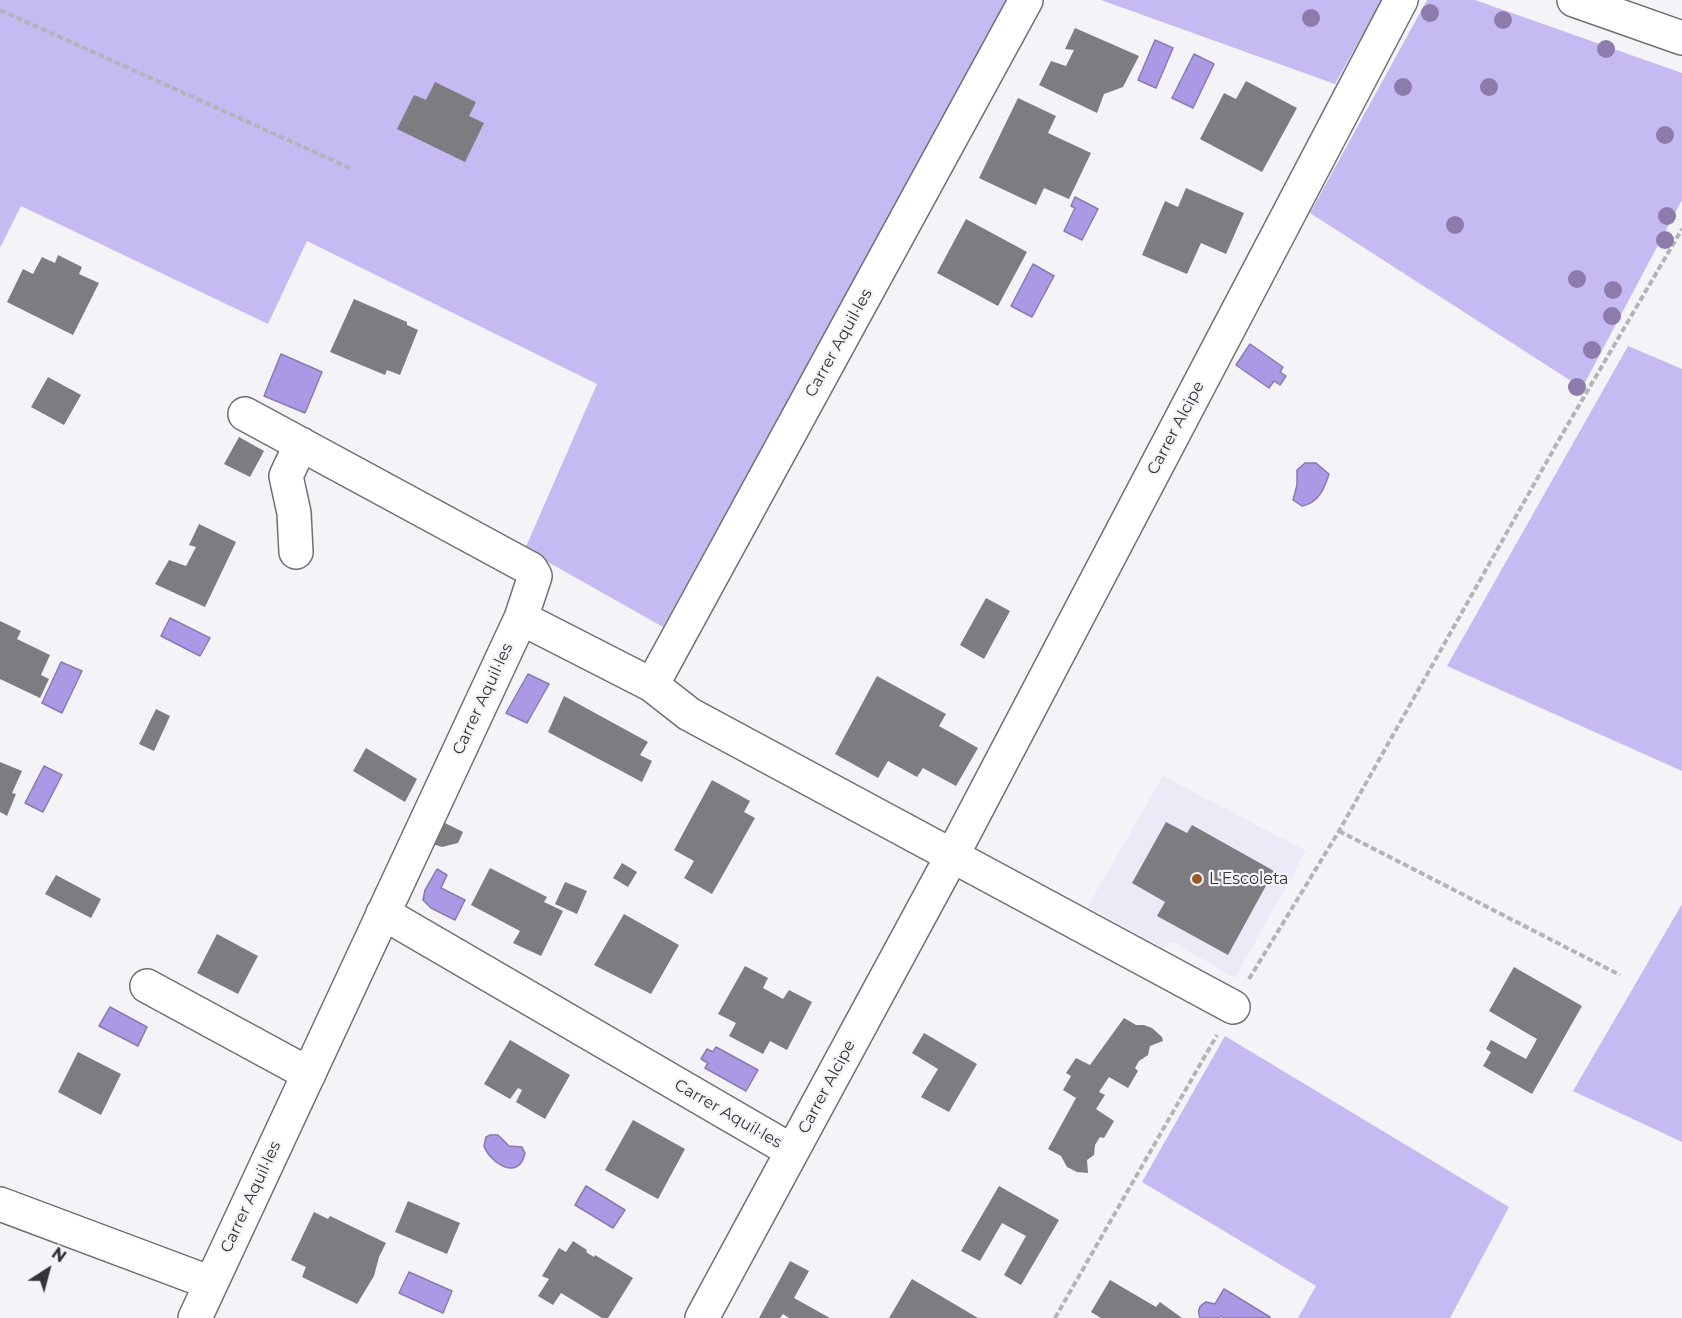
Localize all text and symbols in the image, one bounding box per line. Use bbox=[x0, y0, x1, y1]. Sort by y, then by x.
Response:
street label: Carrer Aquil·les bbox=[801, 285, 877, 401]
street label: Carrer Alcipe bbox=[1143, 378, 1209, 478]
street label: Carrer Aquil·les bbox=[449, 640, 517, 758]
place label: L'Escoleta bbox=[1209, 869, 1289, 889]
marker: L'Escoleta bbox=[1190, 872, 1204, 886]
street label: Carrer Alcipe bbox=[794, 1037, 860, 1137]
street label: Carrer Aquil·les bbox=[671, 1075, 785, 1153]
street label: Carrer Aquil·les bbox=[217, 1138, 285, 1256]
north arrow bbox=[18, 1240, 78, 1300]
text: N bbox=[48, 1244, 70, 1267]

